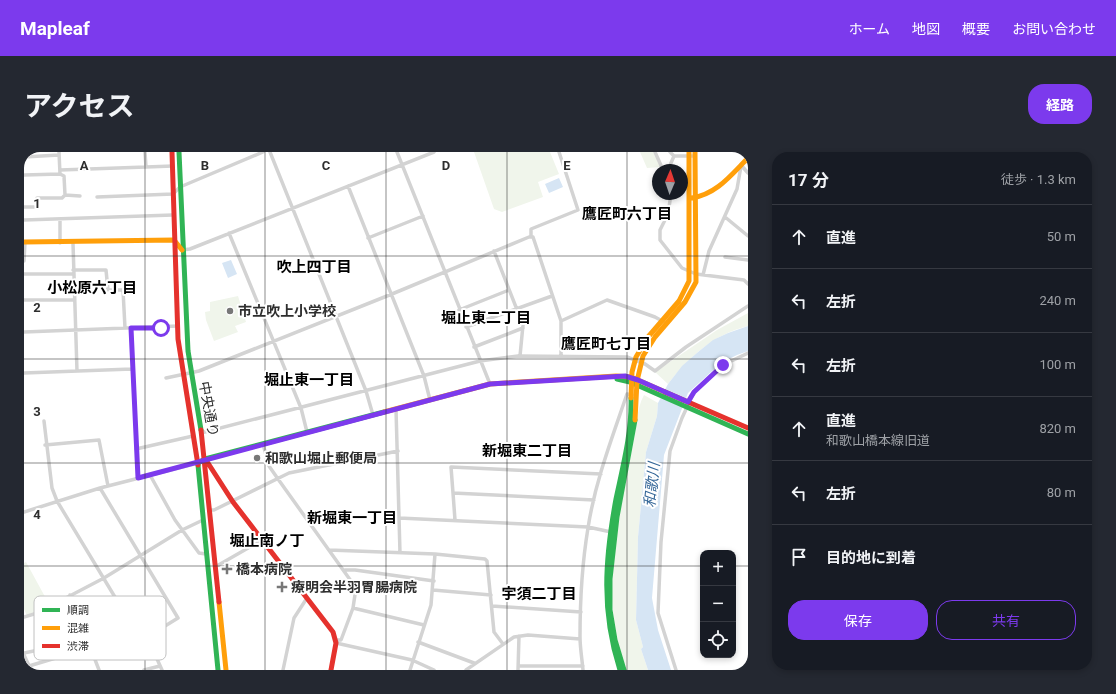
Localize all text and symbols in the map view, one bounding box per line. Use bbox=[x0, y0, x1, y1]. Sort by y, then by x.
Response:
text: Mapleaf bbox=[20, 17, 90, 40]
text: ホーム bbox=[848, 21, 890, 37]
text: 地図 bbox=[912, 21, 940, 37]
text: 概要 bbox=[962, 21, 990, 37]
text: お問い合わせ bbox=[1012, 21, 1096, 37]
button: 経路 bbox=[1028, 84, 1092, 124]
text: アクセス bbox=[24, 90, 135, 123]
text: A bbox=[80, 158, 89, 173]
text: B bbox=[201, 158, 209, 173]
text: C bbox=[322, 158, 331, 173]
text: D bbox=[442, 158, 450, 173]
text: E bbox=[563, 158, 571, 173]
north arrow bbox=[652, 164, 688, 200]
text: 17 分 bbox=[788, 170, 829, 190]
text: 徒歩 · 1.3 km bbox=[1001, 172, 1076, 187]
text: 1 bbox=[33, 196, 41, 211]
district label: 鷹匠町六丁目 bbox=[582, 205, 672, 223]
icon: ahead bbox=[788, 226, 810, 248]
text: 直進 bbox=[826, 229, 856, 247]
text: 50 m bbox=[1047, 229, 1076, 244]
district label: 吹上四丁目 bbox=[276, 258, 352, 276]
district label: 小松原六丁目 bbox=[47, 279, 137, 297]
icon: left bbox=[788, 290, 810, 312]
text: 左折 bbox=[826, 293, 856, 311]
text: 240 m bbox=[1039, 293, 1076, 308]
text: 2 bbox=[33, 300, 41, 315]
place label: 市立吹上小学校 bbox=[238, 303, 336, 319]
marker: 市立吹上小学校 bbox=[225, 306, 235, 316]
district label: 堀止東二丁目 bbox=[441, 309, 531, 327]
route start bbox=[152, 319, 170, 337]
district label: 鷹匠町七丁目 bbox=[561, 335, 651, 353]
icon: left bbox=[788, 354, 810, 376]
route end bbox=[714, 356, 732, 374]
text: 左折 bbox=[826, 357, 856, 375]
text: 100 m bbox=[1039, 357, 1076, 372]
district label: 堀止東一丁目 bbox=[264, 371, 354, 389]
street label: 中央通り bbox=[196, 380, 222, 438]
text: 3 bbox=[33, 404, 41, 419]
text: 直進 bbox=[826, 412, 856, 430]
icon: ahead bbox=[788, 418, 810, 440]
text: 820 m bbox=[1039, 421, 1076, 436]
text: 和歌山橋本線旧道 bbox=[826, 433, 930, 448]
district label: 新堀東二丁目 bbox=[482, 442, 572, 460]
place label: 和歌山堀止郵便局 bbox=[265, 450, 377, 466]
marker: 和歌山堀止郵便局 bbox=[252, 453, 262, 463]
water label: 和歌川 bbox=[641, 460, 664, 508]
icon: left bbox=[788, 482, 810, 504]
text: 左折 bbox=[826, 485, 856, 503]
text: 80 m bbox=[1047, 485, 1076, 500]
text: 4 bbox=[33, 507, 41, 522]
district label: 新堀東一丁目 bbox=[307, 509, 397, 527]
district label: 堀止南ノ丁 bbox=[229, 532, 305, 550]
icon: arrive bbox=[788, 546, 810, 568]
text: 目的地に到着 bbox=[826, 549, 916, 567]
map controls bbox=[700, 550, 736, 658]
button: + bbox=[700, 550, 736, 586]
place label: 橋本病院 bbox=[236, 561, 292, 577]
marker: 橋本病院 bbox=[221, 563, 233, 575]
place label: 療明会半羽胃腸病院 bbox=[291, 579, 417, 595]
marker: 療明会半羽胃腸病院 bbox=[276, 581, 288, 593]
district label: 宇須二丁目 bbox=[501, 585, 577, 603]
button: − bbox=[700, 586, 736, 622]
legend bbox=[34, 596, 166, 660]
button: 保存 bbox=[788, 600, 928, 640]
button: 共有 bbox=[936, 600, 1076, 640]
text: 順調 bbox=[67, 604, 89, 617]
text: 混雑 bbox=[67, 622, 89, 635]
button: locate bbox=[700, 622, 736, 658]
text: 渋滞 bbox=[67, 640, 89, 653]

